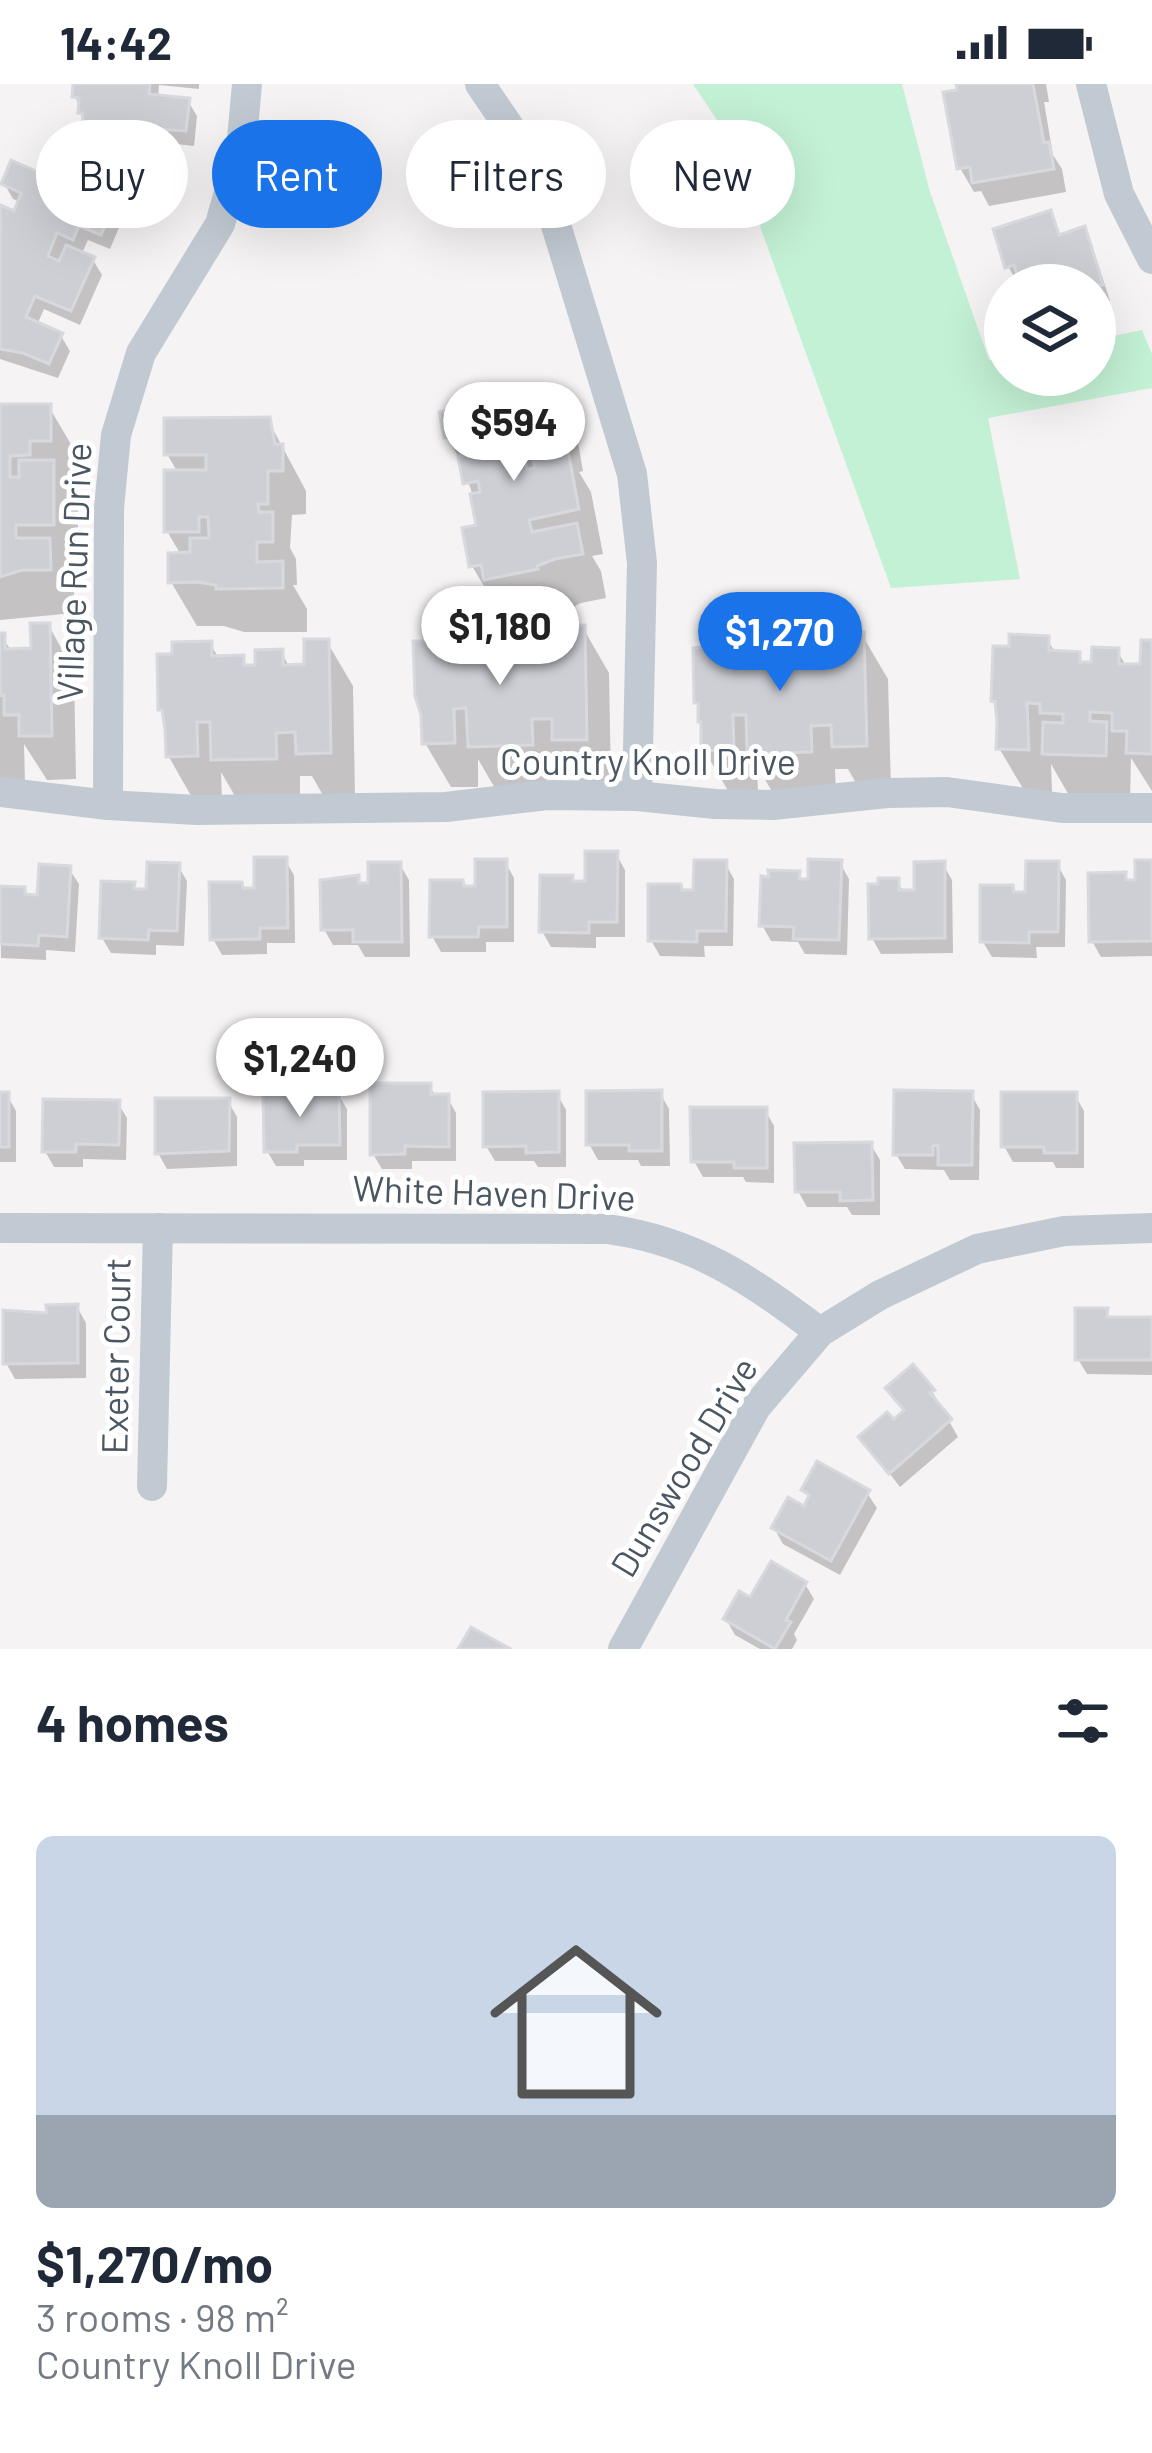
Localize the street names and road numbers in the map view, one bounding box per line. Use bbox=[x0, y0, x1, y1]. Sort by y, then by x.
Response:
street label: Village Run Drive bbox=[46, 442, 99, 702]
street label: Country Knoll Drive bbox=[500, 739, 796, 782]
street label: White Haven Drive bbox=[352, 1165, 636, 1218]
street label: Exeter Court bbox=[91, 1257, 138, 1455]
street label: Dunswood Drive bbox=[600, 1349, 765, 1584]

